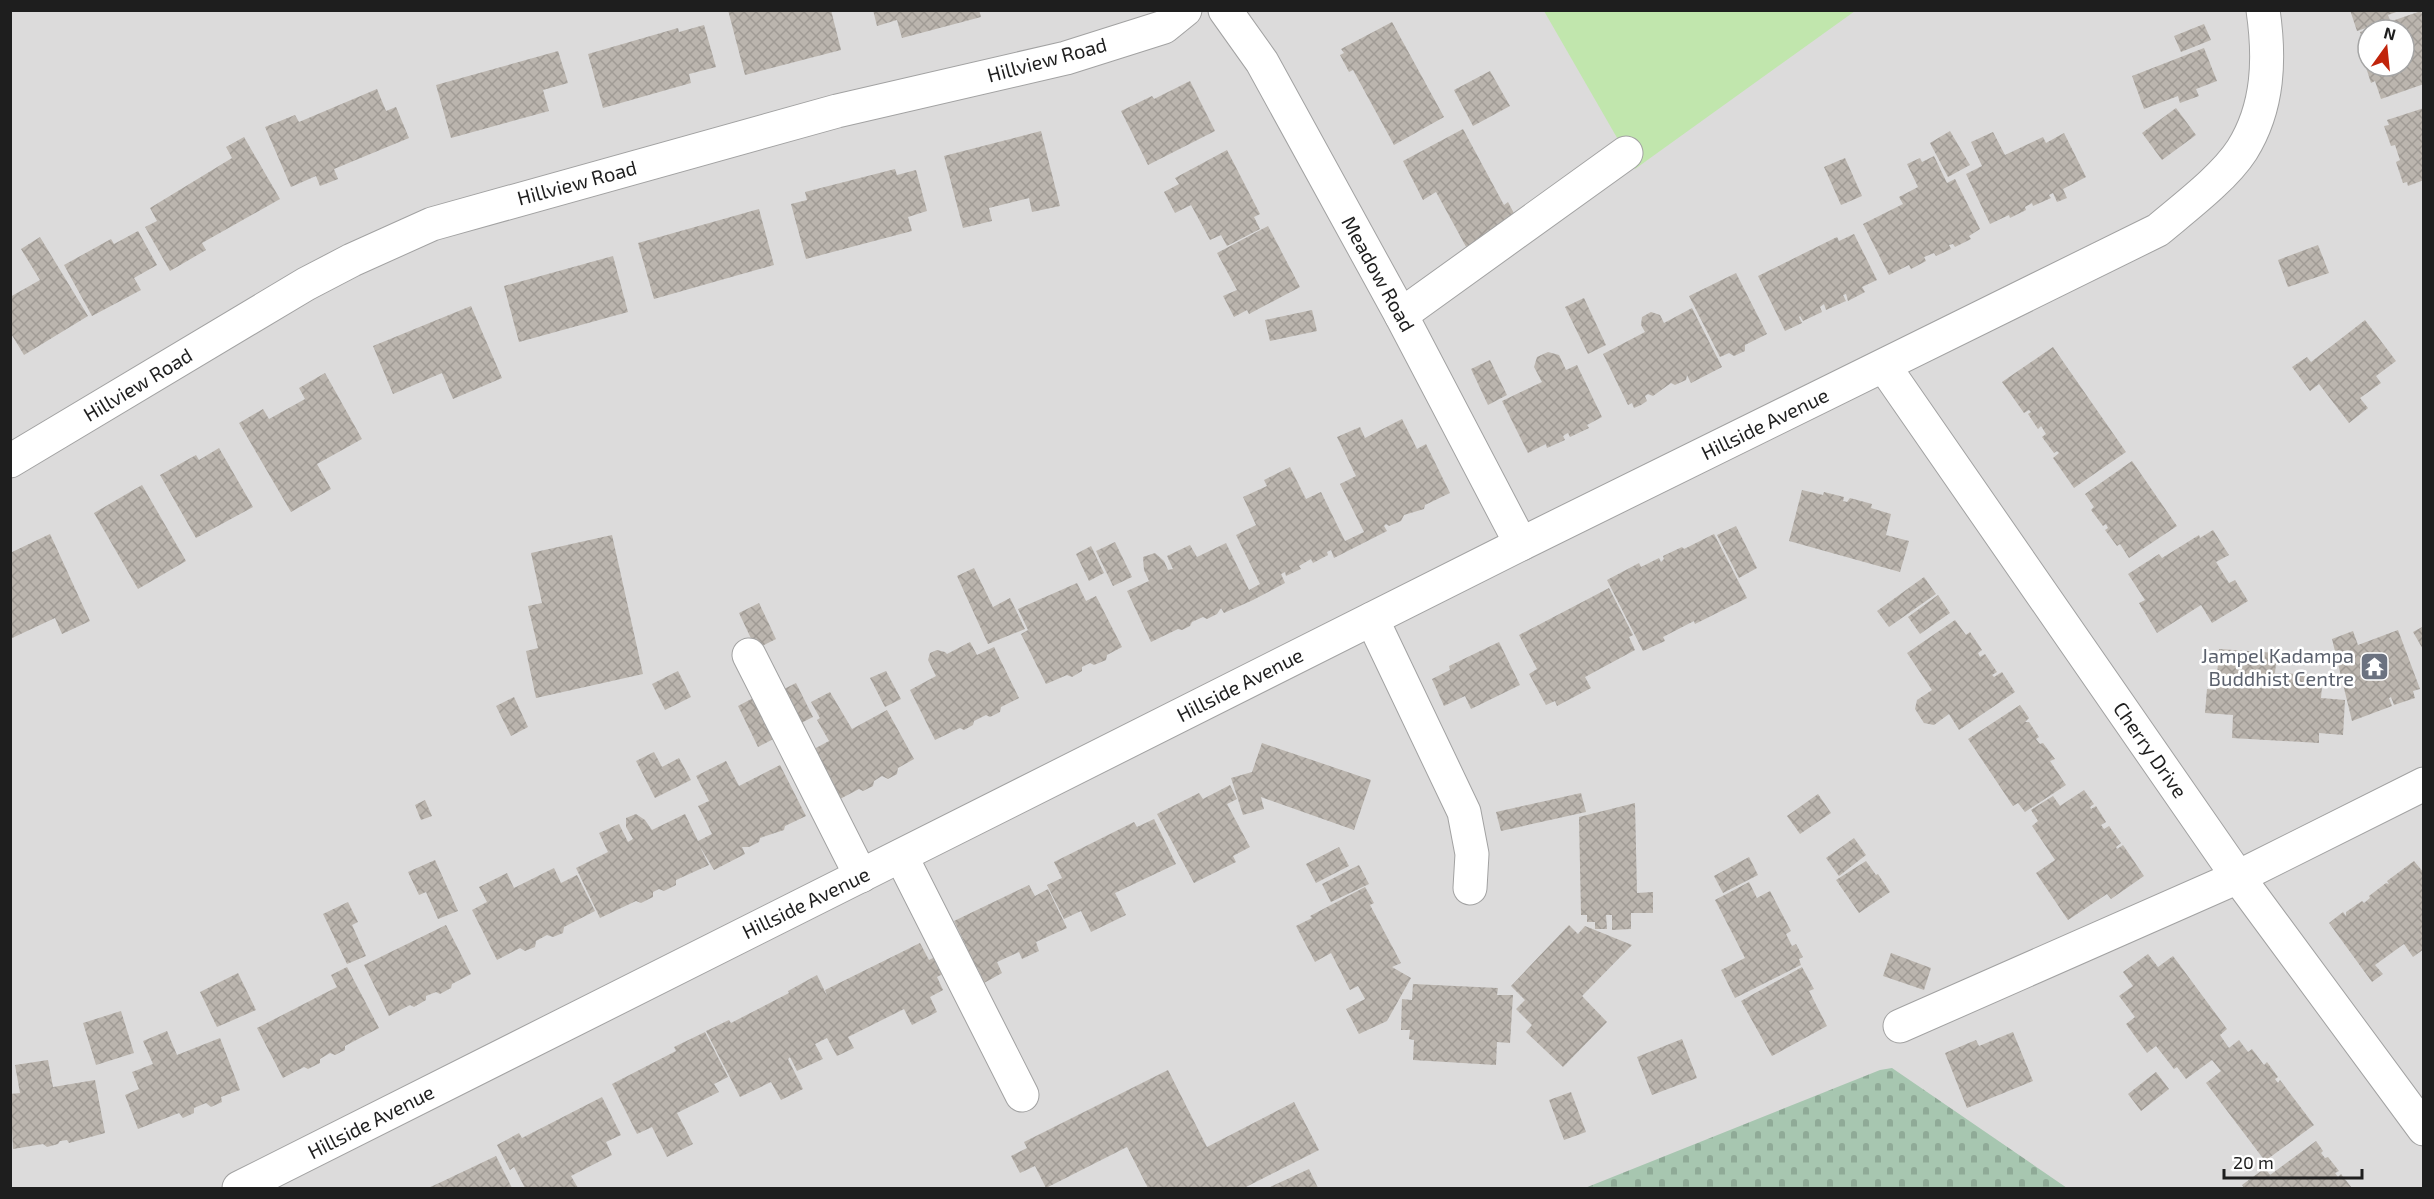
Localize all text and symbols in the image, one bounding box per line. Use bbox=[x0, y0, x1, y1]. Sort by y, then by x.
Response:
north arrow bbox=[2356, 18, 2416, 78]
text: N bbox=[2382, 22, 2398, 44]
street label: Hillview Road bbox=[984, 32, 1109, 87]
street label: Hillview Road bbox=[514, 155, 639, 210]
street label: Meadow Road bbox=[1337, 211, 1421, 336]
street label: Hillview Road bbox=[79, 342, 196, 426]
street label: Hillside Avenue bbox=[1697, 382, 1832, 464]
street label: Hillside Avenue bbox=[1172, 642, 1307, 726]
place label: Jampel Kadampa Buddhist Centre bbox=[2201, 643, 2354, 690]
temple icon: Jampel Kadampa Buddhist Centre bbox=[2359, 651, 2391, 683]
street label: Cherry Drive bbox=[2109, 697, 2193, 802]
street label: Hillside Avenue bbox=[738, 861, 873, 943]
street label: Hillside Avenue bbox=[303, 1079, 438, 1163]
scale bar bbox=[2224, 1142, 2362, 1180]
text: 20 m bbox=[2233, 1151, 2274, 1173]

